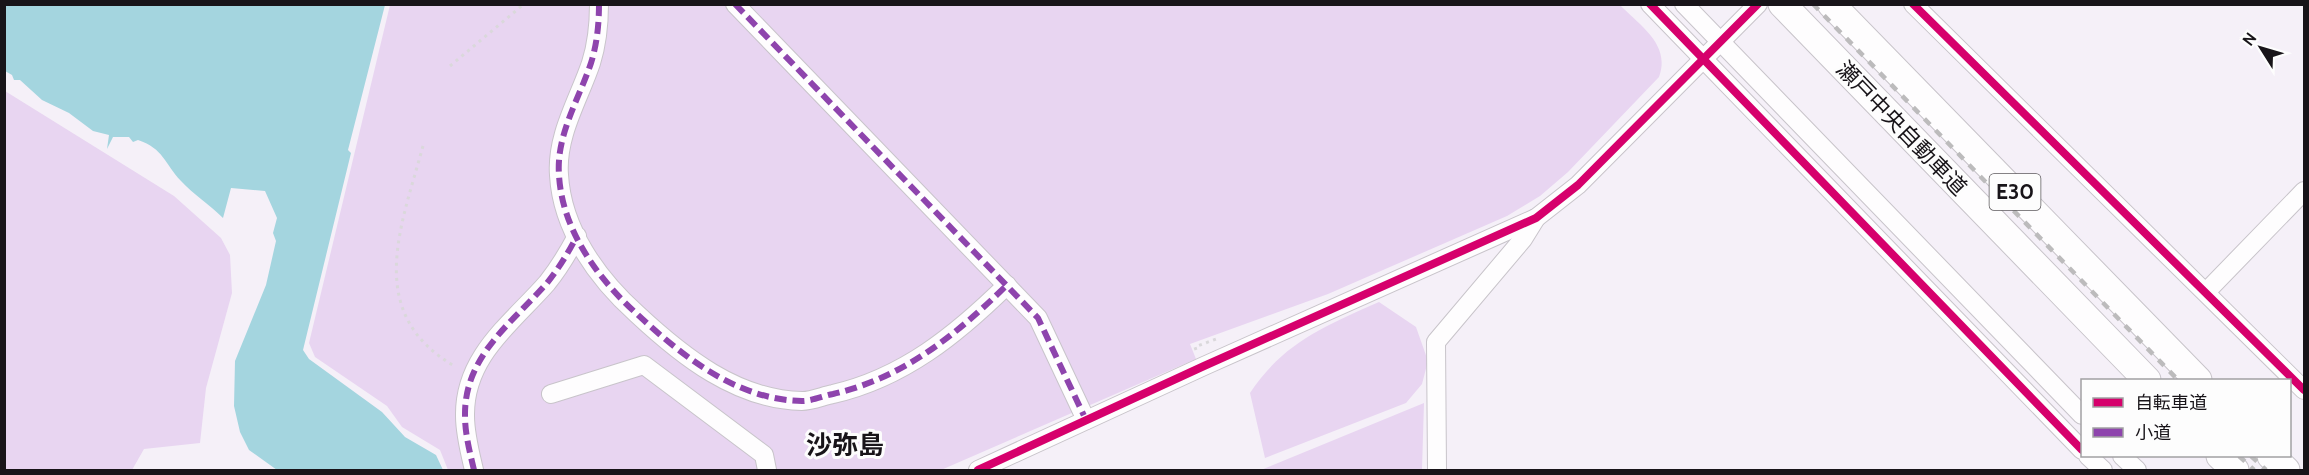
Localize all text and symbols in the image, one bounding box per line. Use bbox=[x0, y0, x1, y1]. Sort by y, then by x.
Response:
north arrow bbox=[2231, 18, 2291, 78]
text: N bbox=[2238, 29, 2260, 50]
street label: 瀬戸中央自動車道 bbox=[1831, 56, 1972, 201]
road number: E30 bbox=[1990, 174, 2040, 210]
legend bbox=[2081, 379, 2291, 457]
text: 自転車道 bbox=[2135, 392, 2207, 414]
text: 小道 bbox=[2135, 422, 2171, 444]
district label: 沙弥島 bbox=[806, 429, 884, 461]

